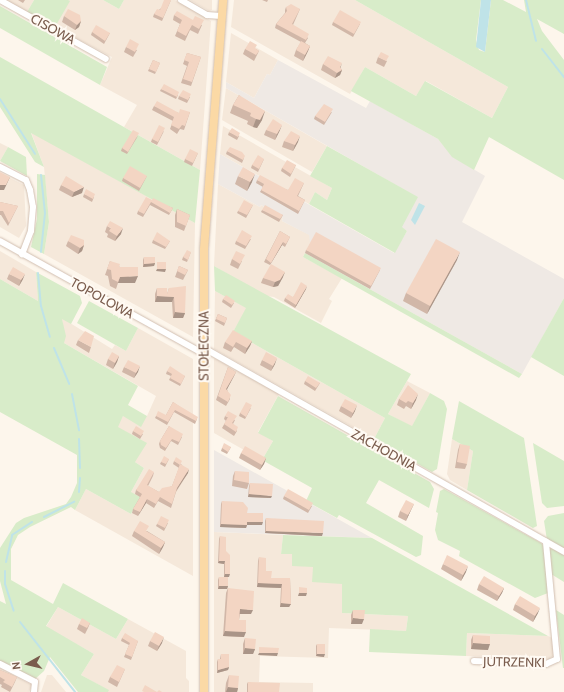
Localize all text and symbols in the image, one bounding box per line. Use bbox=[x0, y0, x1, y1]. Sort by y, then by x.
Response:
street label: CISOWA bbox=[28, 10, 78, 48]
street label: TOPOLOWA bbox=[68, 274, 136, 322]
street label: STOŁECZNA bbox=[196, 311, 212, 381]
street label: ZACHODNIA bbox=[349, 426, 419, 474]
north arrow bbox=[8, 644, 48, 684]
street label: JUTRZENKI bbox=[483, 654, 545, 670]
text: N bbox=[9, 661, 24, 670]

